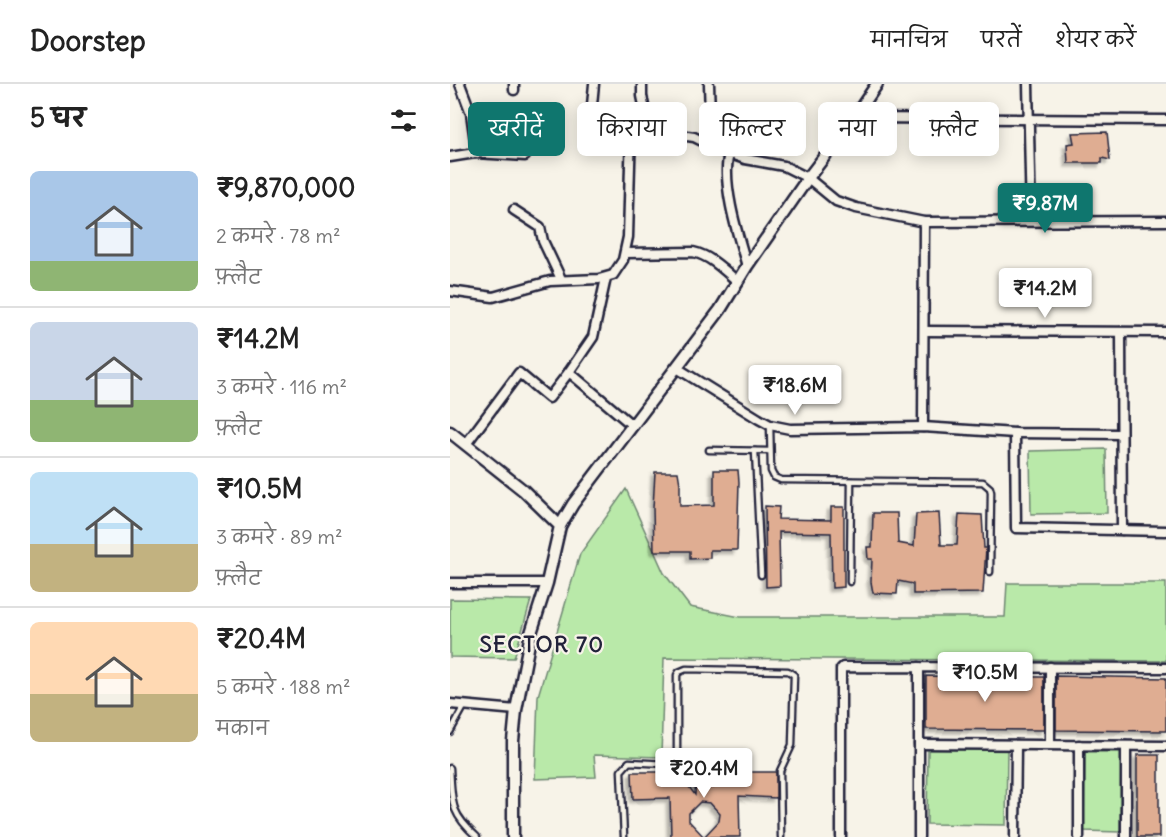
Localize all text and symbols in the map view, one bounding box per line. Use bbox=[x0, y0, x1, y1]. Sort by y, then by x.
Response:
text: Doorstep bbox=[30, 23, 146, 59]
text: मानचित्र bbox=[870, 26, 947, 53]
text: परतें bbox=[980, 26, 1022, 53]
text: शेयर करें bbox=[1055, 26, 1136, 53]
text: 5 घर bbox=[30, 101, 86, 134]
chip: खरीदें bbox=[468, 102, 565, 156]
chip: किराया bbox=[577, 102, 687, 156]
chip: फ़िल्टर bbox=[699, 102, 806, 156]
chip: नया bbox=[818, 102, 897, 156]
chip: फ़्लैट bbox=[909, 102, 999, 156]
icon: filters bbox=[387, 104, 420, 137]
text: ₹9,870,000 bbox=[216, 171, 355, 204]
pin: ₹9.87M bbox=[996, 183, 1094, 234]
text: ₹9.87M bbox=[1012, 190, 1078, 215]
icon: home bbox=[78, 195, 150, 267]
text: 2 कमरे · 78 m² bbox=[216, 223, 340, 248]
text: फ़्लैट bbox=[216, 264, 262, 289]
pin: ₹14.2M bbox=[996, 268, 1094, 319]
text: ₹14.2M bbox=[1013, 275, 1077, 300]
text: ₹14.2M bbox=[216, 322, 300, 355]
icon: home bbox=[78, 346, 150, 418]
pin: ₹18.6M bbox=[746, 365, 844, 416]
text: ₹18.6M bbox=[762, 372, 828, 397]
text: 3 कमरे · 116 m² bbox=[216, 374, 347, 399]
text: फ़्लैट bbox=[216, 415, 262, 440]
text: ₹10.5M bbox=[216, 472, 303, 505]
icon: home bbox=[78, 496, 150, 568]
text: 3 कमरे · 89 m² bbox=[216, 524, 343, 549]
text: फ़्लैट bbox=[216, 565, 262, 590]
text: ₹20.4M bbox=[216, 622, 306, 655]
district label: SECTOR 70 bbox=[479, 630, 605, 658]
icon: home bbox=[78, 646, 150, 718]
pin: ₹10.5M bbox=[936, 652, 1034, 703]
text: ₹10.5M bbox=[952, 659, 1018, 684]
text: 5 कमरे · 188 m² bbox=[216, 674, 351, 699]
text: मकान bbox=[216, 715, 269, 740]
pin: ₹20.4M bbox=[655, 748, 753, 799]
text: ₹20.4M bbox=[669, 755, 739, 780]

